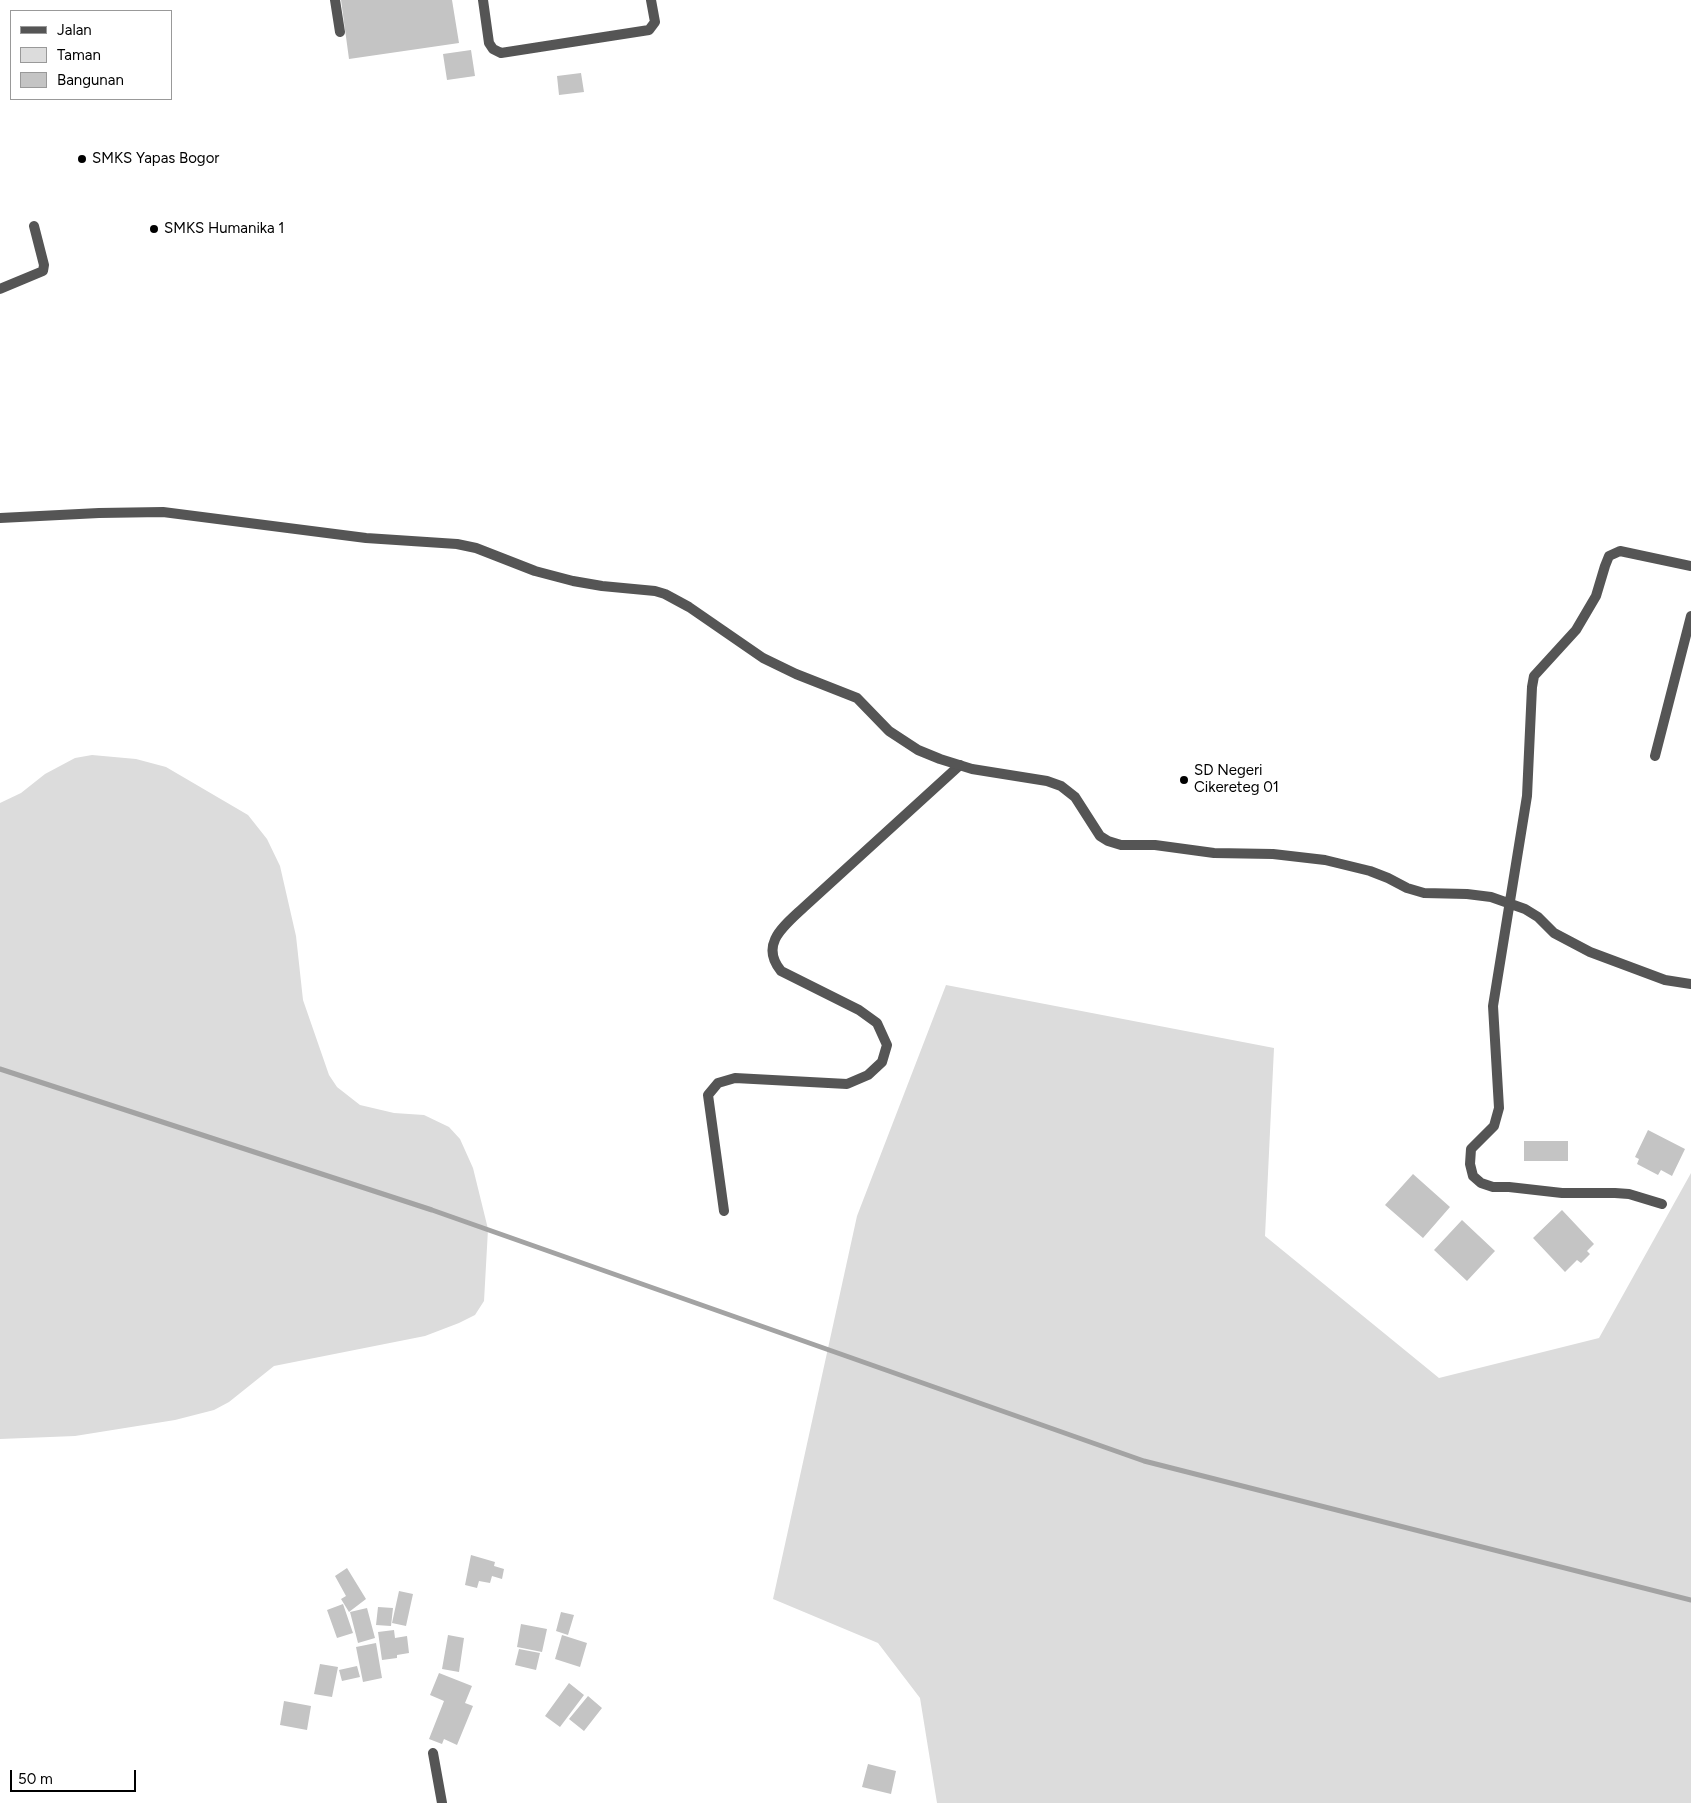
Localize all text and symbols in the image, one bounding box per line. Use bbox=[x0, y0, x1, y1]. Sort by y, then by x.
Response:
legend bbox=[10, 10, 172, 100]
text: Jalan bbox=[57, 21, 92, 39]
text: Taman bbox=[57, 46, 101, 64]
text: Bangunan bbox=[57, 71, 124, 89]
place label: SMKS Yapas Bogor bbox=[92, 150, 219, 168]
marker: SMKS Yapas Bogor bbox=[76, 153, 88, 165]
place label: SMKS Humanika 1 bbox=[164, 220, 285, 238]
marker: SMKS Humanika 1 bbox=[148, 223, 160, 235]
place label: SD Negeri Cikereteg 01 bbox=[1194, 762, 1279, 797]
marker: SD Negeri Cikereteg 01 bbox=[1178, 774, 1190, 786]
scale bar bbox=[12, 1760, 139, 1792]
text: 50 m bbox=[18, 1770, 53, 1788]

